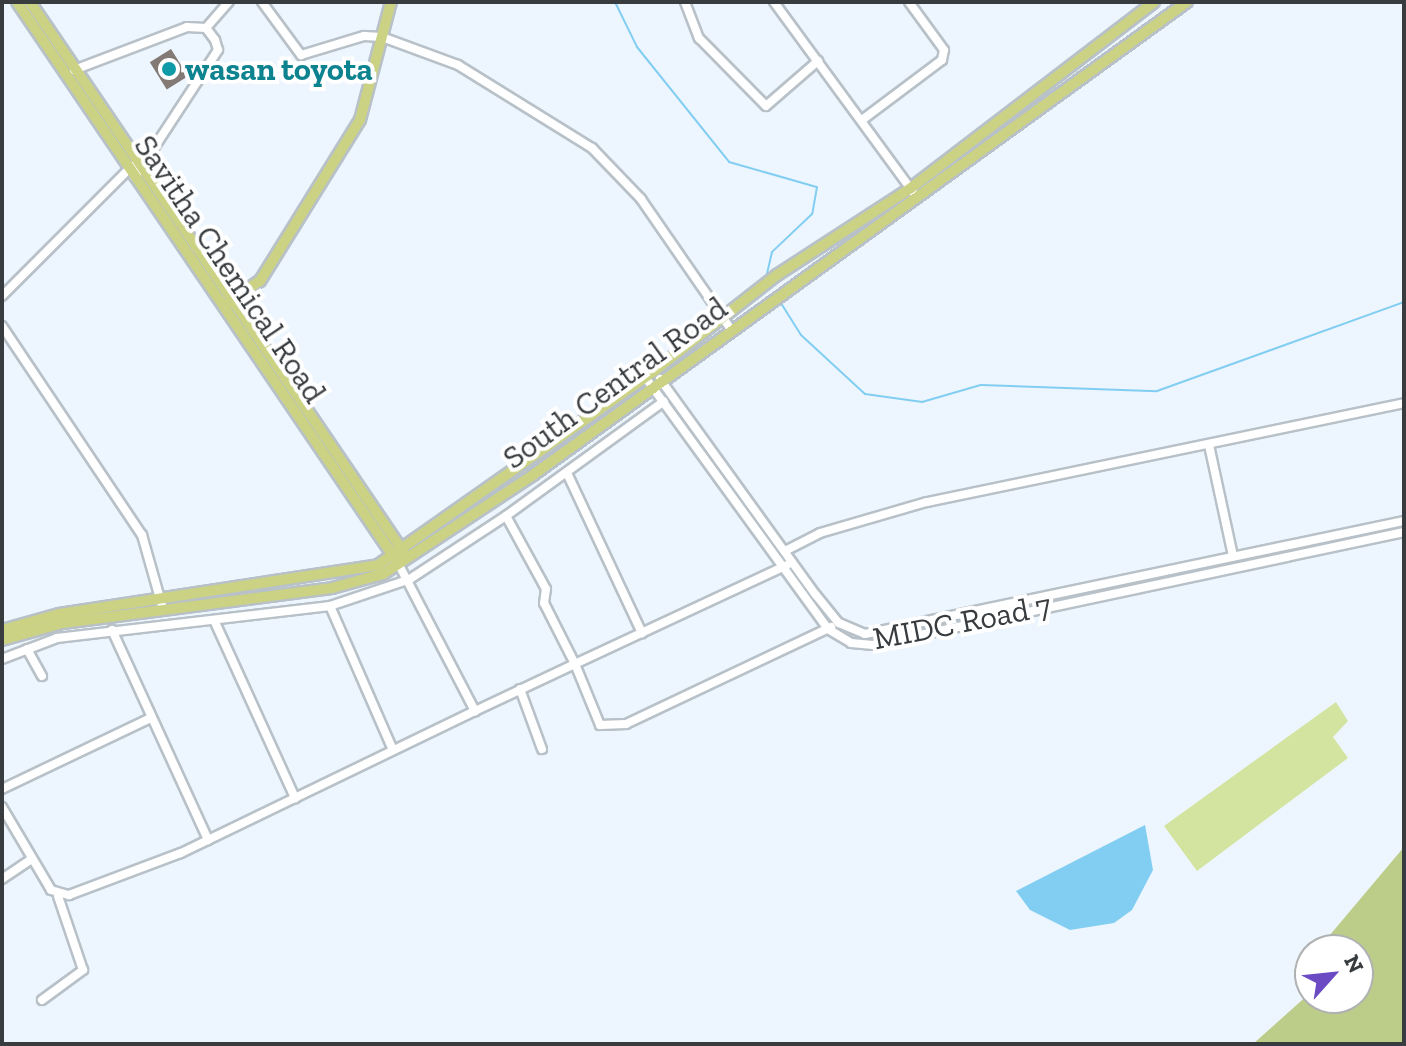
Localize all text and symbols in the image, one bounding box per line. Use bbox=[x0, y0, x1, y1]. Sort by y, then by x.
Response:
place label: wasan toyota bbox=[185, 50, 373, 88]
marker: wasan toyota bbox=[160, 60, 178, 78]
street label: Savitha Chemical Road bbox=[126, 128, 334, 410]
street label: South Central Road bbox=[495, 289, 735, 477]
street label: MIDC Road 7 bbox=[870, 586, 1054, 658]
north arrow bbox=[1294, 934, 1374, 1014]
text: N bbox=[1338, 950, 1370, 977]

